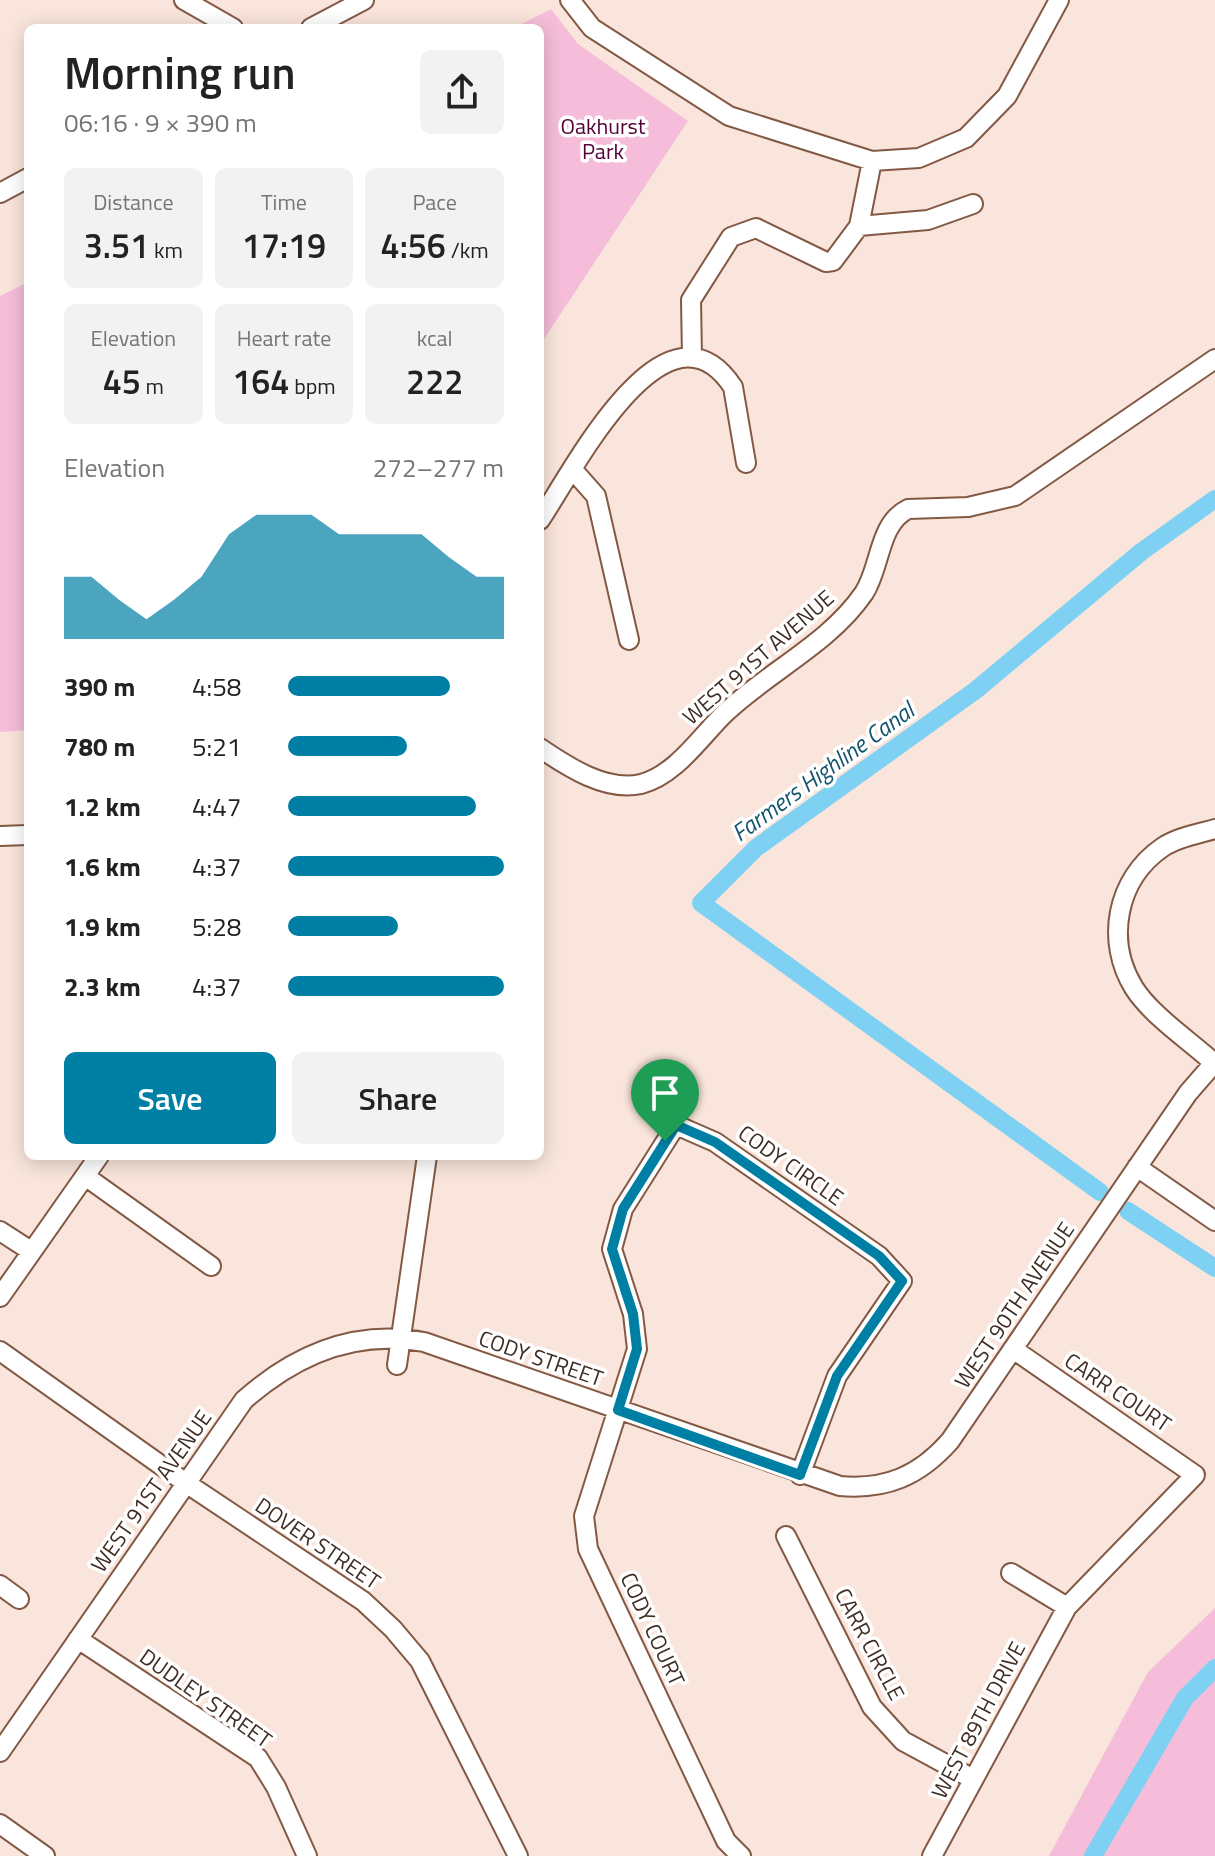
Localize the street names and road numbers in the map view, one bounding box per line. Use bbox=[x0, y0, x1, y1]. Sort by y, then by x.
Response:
street label: WEST 91ST AVENUE bbox=[675, 581, 841, 733]
street label: CODY CIRCLE bbox=[731, 1116, 851, 1214]
street label: WEST 90TH AVENUE bbox=[946, 1215, 1082, 1395]
street label: CODY STREET bbox=[474, 1321, 608, 1395]
street label: CARR COURT bbox=[1058, 1344, 1179, 1441]
street label: WEST 91ST AVENUE bbox=[82, 1403, 220, 1579]
street label: DOVER STREET bbox=[248, 1488, 388, 1598]
street label: CODY COURT bbox=[612, 1567, 694, 1692]
street label: CARR CIRCLE bbox=[826, 1582, 914, 1706]
street label: WEST 89TH DRIVE bbox=[922, 1635, 1034, 1805]
street label: DUDLEY STREET bbox=[133, 1640, 280, 1757]

